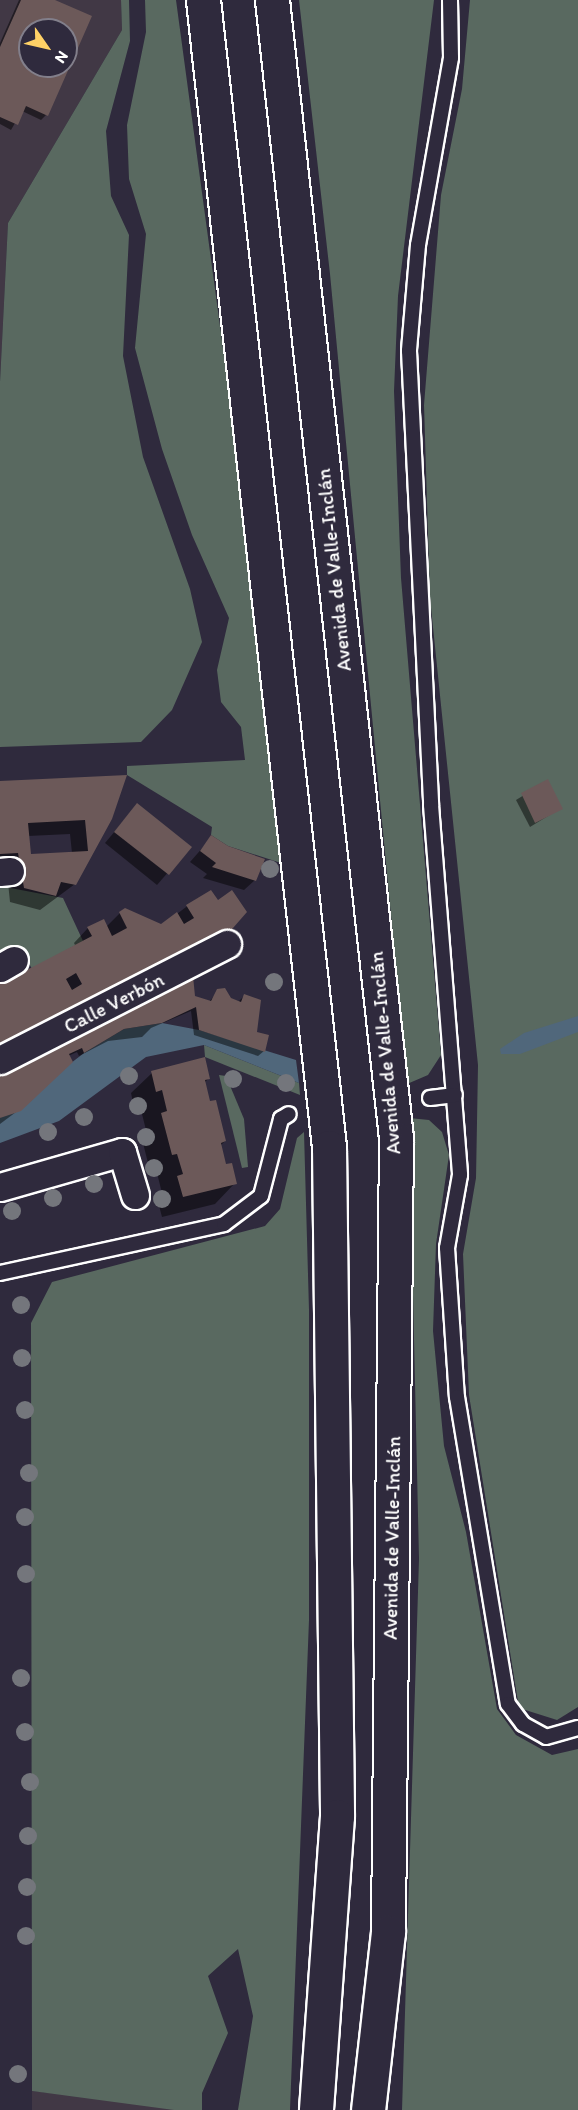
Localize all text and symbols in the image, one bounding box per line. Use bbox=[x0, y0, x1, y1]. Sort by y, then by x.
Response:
north arrow bbox=[18, 18, 78, 78]
text: N bbox=[51, 47, 73, 67]
street label: Avenida de Valle-Inclán bbox=[311, 467, 357, 673]
street label: Avenida de Valle-Inclán bbox=[364, 951, 406, 1155]
street label: Calle Verbón bbox=[60, 968, 168, 1038]
street label: Avenida de Valle-Inclán bbox=[378, 1436, 406, 1640]

